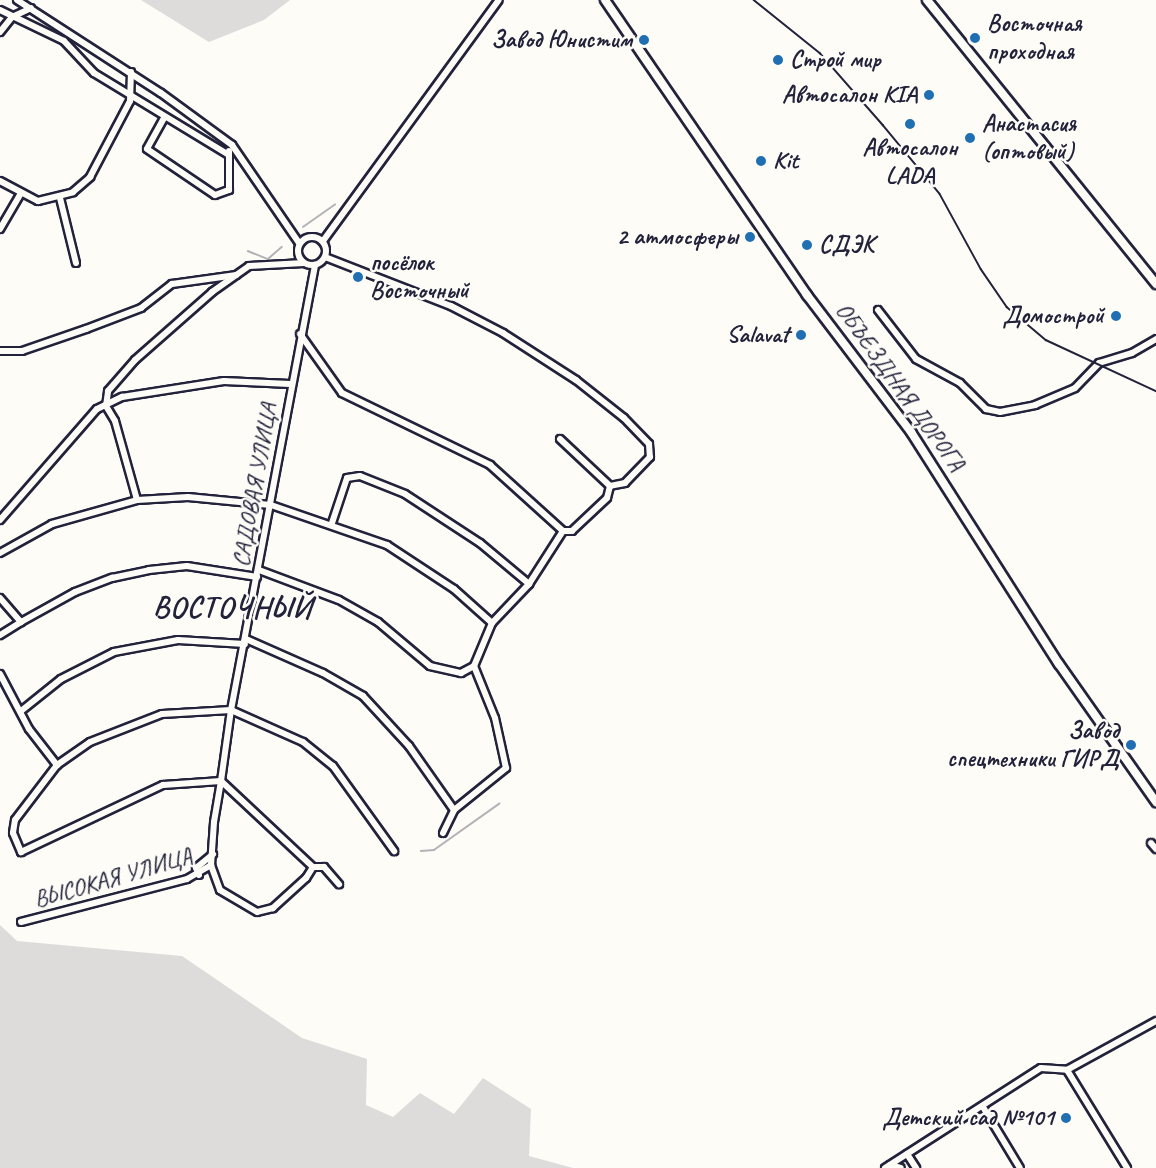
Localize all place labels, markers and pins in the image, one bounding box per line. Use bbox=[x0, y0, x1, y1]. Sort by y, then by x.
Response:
place label: Восточная проходная bbox=[987, 10, 1082, 66]
place label: Завод Юнистим bbox=[490, 26, 632, 54]
marker: Восточная проходная bbox=[968, 31, 982, 45]
marker: Завод Юнистим bbox=[637, 33, 651, 47]
place label: Строй мир bbox=[790, 46, 881, 74]
marker: Строй мир bbox=[771, 53, 785, 67]
place label: Автосалон KIA bbox=[782, 81, 917, 109]
marker: Автосалон KIA bbox=[922, 88, 936, 102]
place label: Анастасия (оптовый) bbox=[982, 110, 1076, 166]
marker: Автосалон LADA bbox=[903, 117, 917, 131]
marker: Анастасия (оптовый) bbox=[963, 131, 977, 145]
place label: Автосалон LADA bbox=[863, 134, 957, 190]
place label: Kit bbox=[773, 147, 798, 175]
marker: Kit bbox=[754, 154, 768, 168]
place label: 2 атмосферы bbox=[616, 223, 738, 251]
marker: 2 атмосферы bbox=[743, 230, 757, 244]
place label: СДЭК bbox=[819, 231, 874, 259]
marker: СДЭК bbox=[800, 238, 814, 252]
place label: посёлок Восточный bbox=[370, 249, 469, 305]
marker: посёлок Восточный bbox=[351, 270, 365, 284]
place label: Домострой bbox=[1003, 302, 1104, 330]
marker: Домострой bbox=[1109, 309, 1123, 323]
place label: Salavat bbox=[727, 321, 789, 349]
marker: Salavat bbox=[794, 328, 808, 342]
place label: Завод спецтехники ГИРД bbox=[947, 717, 1119, 773]
marker: Завод спецтехники ГИРД bbox=[1124, 738, 1138, 752]
place label: Детский сад №101 bbox=[882, 1104, 1054, 1132]
marker: Детский сад №101 bbox=[1059, 1111, 1073, 1125]

